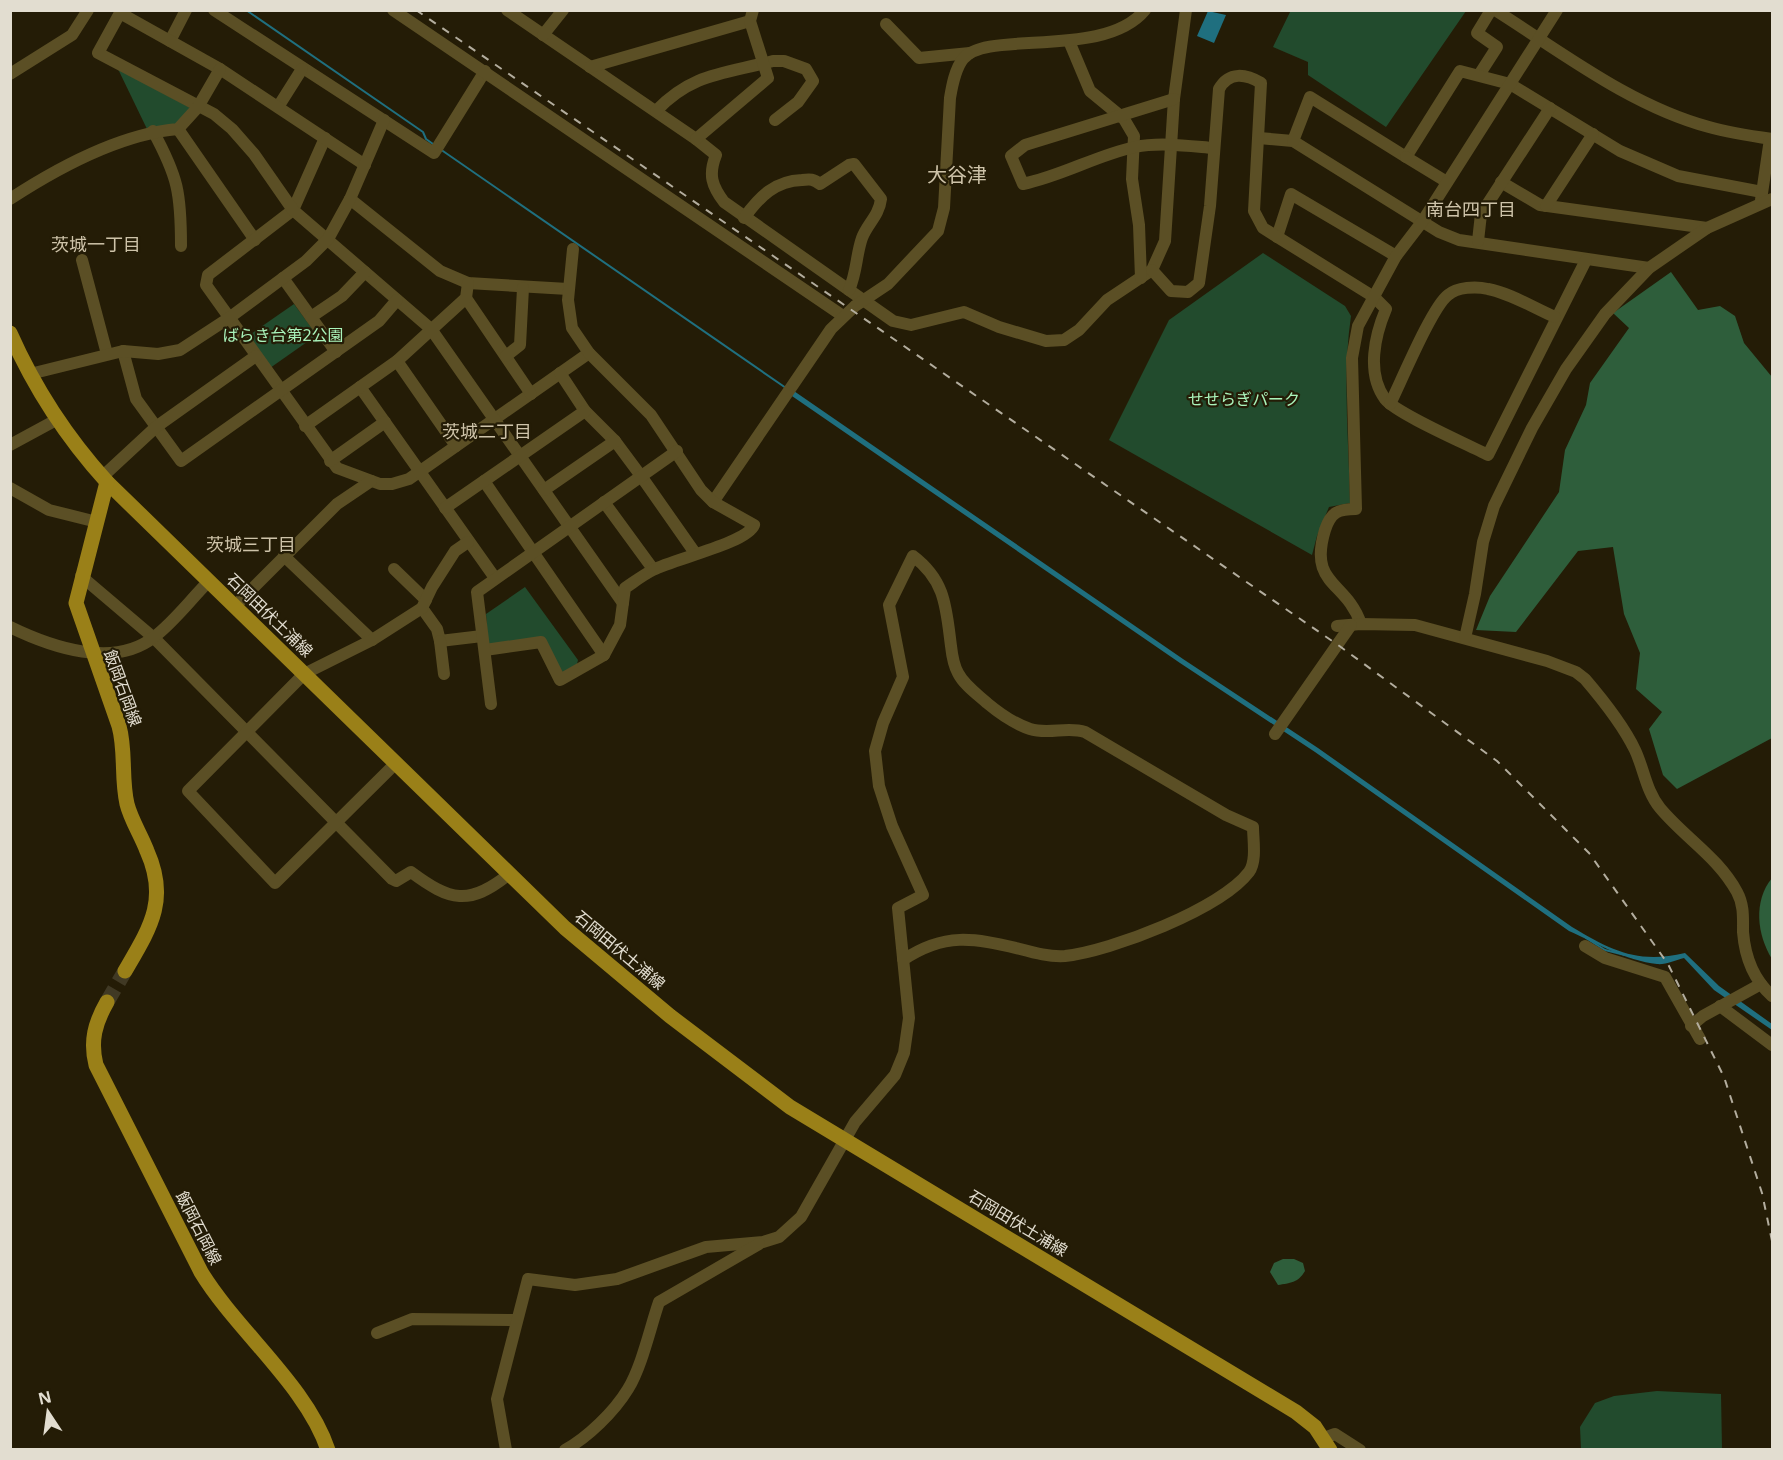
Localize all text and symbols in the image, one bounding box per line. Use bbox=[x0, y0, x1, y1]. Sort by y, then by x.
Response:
district label: 大谷津 bbox=[927, 161, 987, 188]
district label: 南台四丁目 bbox=[1426, 197, 1516, 221]
district label: 茨城一丁目 bbox=[51, 232, 141, 256]
park label: ばらき台第2公園 bbox=[222, 324, 344, 346]
park label: せせらぎパーク bbox=[1188, 388, 1300, 410]
district label: 茨城二丁目 bbox=[442, 419, 532, 443]
district label: 茨城三丁目 bbox=[206, 532, 296, 556]
street label: 石岡田伏土浦線 bbox=[222, 568, 318, 662]
street label: 飯岡石岡線 bbox=[99, 647, 147, 729]
street label: 石岡田伏土浦線 bbox=[570, 906, 670, 994]
street label: 石岡田伏土浦線 bbox=[964, 1185, 1072, 1261]
street label: 飯岡石岡線 bbox=[171, 1187, 227, 1269]
north arrow bbox=[18, 1382, 78, 1442]
text: N bbox=[36, 1385, 53, 1410]

